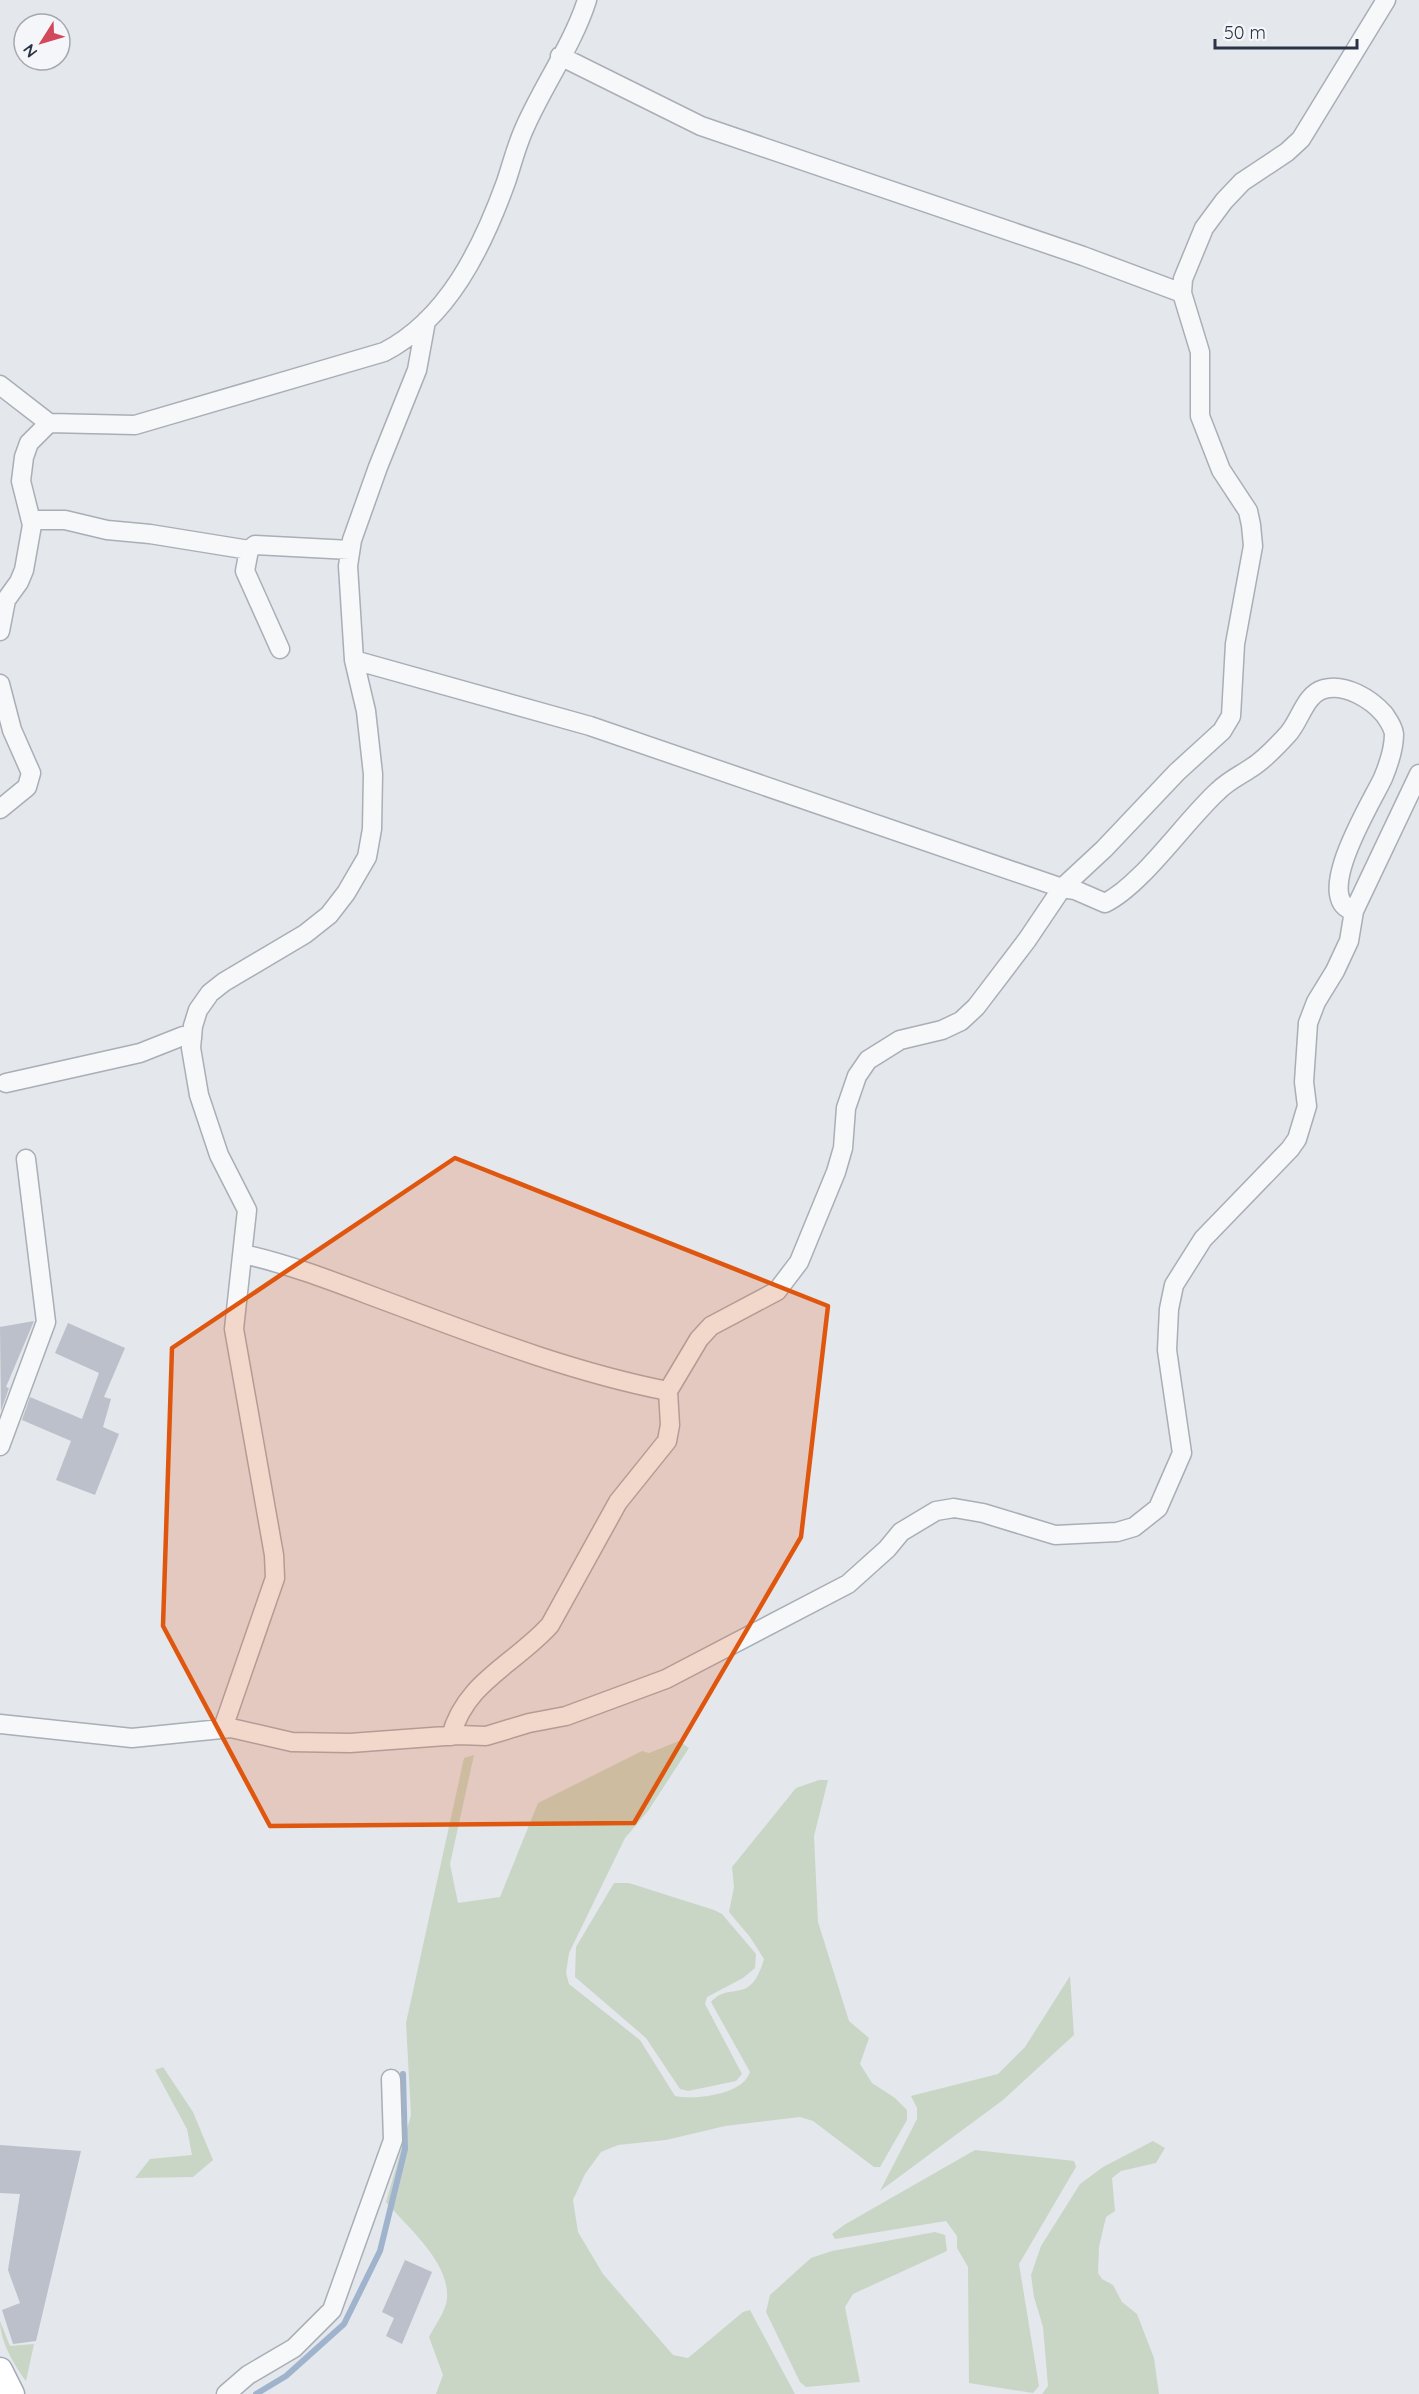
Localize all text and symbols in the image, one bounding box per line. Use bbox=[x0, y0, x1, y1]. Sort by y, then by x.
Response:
north arrow bbox=[12, 12, 72, 72]
scale bar bbox=[1215, 12, 1358, 50]
text: 50 m bbox=[1224, 21, 1266, 44]
text: N bbox=[18, 40, 42, 62]

